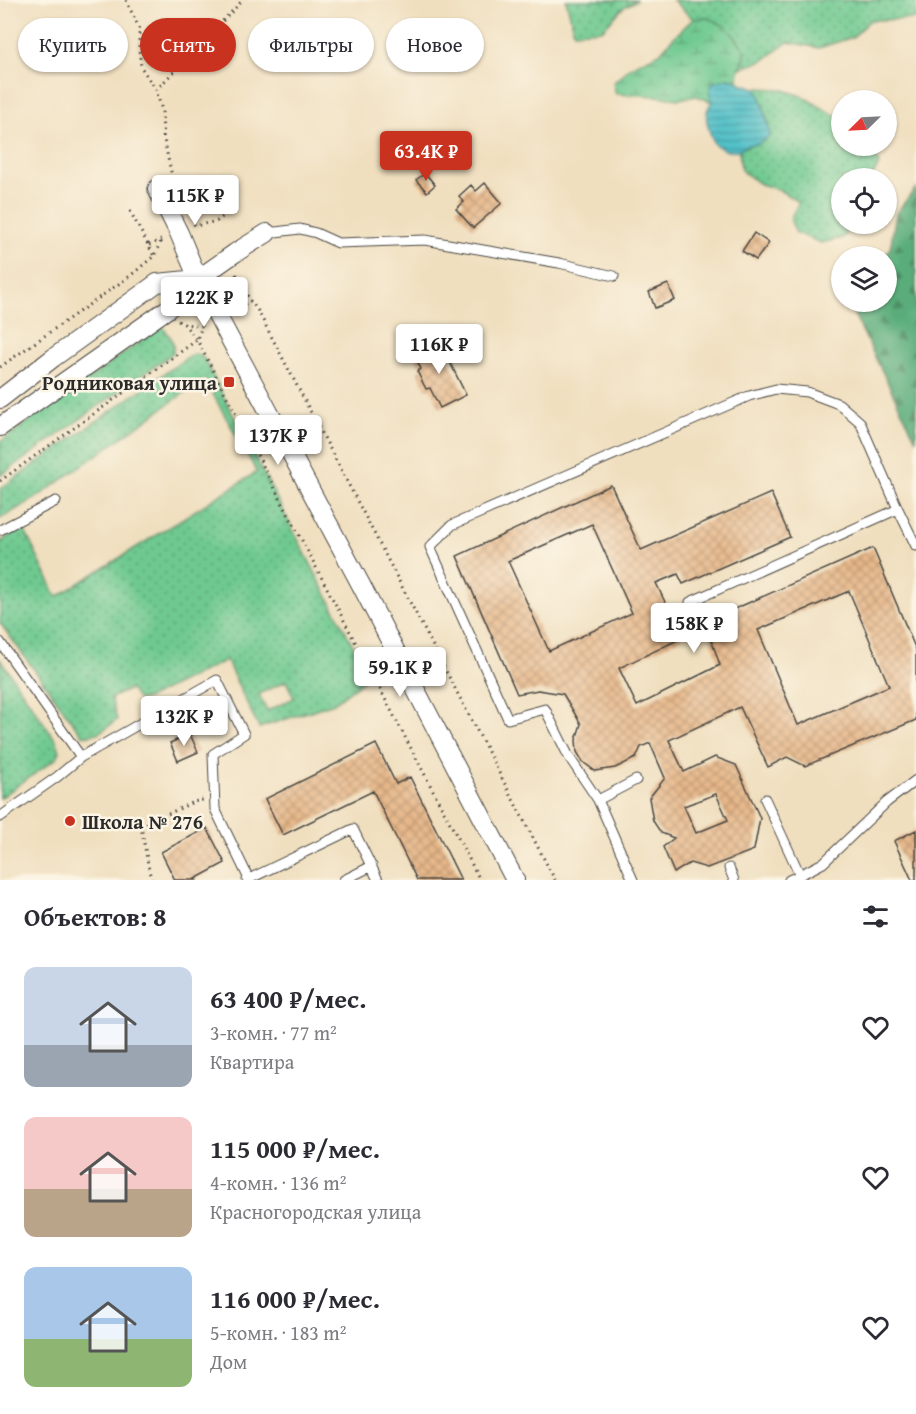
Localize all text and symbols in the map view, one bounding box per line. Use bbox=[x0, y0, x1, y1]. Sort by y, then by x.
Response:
chip: Купить bbox=[18, 18, 128, 72]
chip: Снять bbox=[140, 18, 236, 72]
chip: Фильтры bbox=[248, 18, 374, 72]
chip: Новое bbox=[386, 18, 484, 72]
north arrow bbox=[831, 90, 897, 156]
map controls bbox=[831, 90, 897, 312]
pin: 63.4K ₽ bbox=[371, 131, 481, 182]
text: 63.4K ₽ bbox=[394, 136, 458, 165]
button: locate bbox=[831, 168, 897, 234]
pin: 115K ₽ bbox=[146, 175, 244, 226]
text: 115K ₽ bbox=[166, 180, 224, 209]
button: layers bbox=[831, 246, 897, 312]
pin: 122K ₽ bbox=[155, 277, 253, 328]
text: 122K ₽ bbox=[175, 282, 233, 311]
pin: 116K ₽ bbox=[390, 324, 488, 375]
text: 116K ₽ bbox=[410, 329, 468, 358]
place label: Родниковая улица bbox=[42, 368, 218, 397]
marker: Родниковая улица bbox=[222, 375, 236, 389]
pin: 137K ₽ bbox=[229, 415, 327, 466]
text: 137K ₽ bbox=[249, 420, 307, 449]
pin: 158K ₽ bbox=[645, 603, 743, 654]
text: 158K ₽ bbox=[665, 608, 723, 637]
pin: 59.1K ₽ bbox=[345, 647, 455, 698]
text: 59.1K ₽ bbox=[368, 652, 432, 681]
pin: 132K ₽ bbox=[135, 696, 233, 747]
text: 132K ₽ bbox=[155, 701, 213, 730]
place label: Школа № 276 bbox=[82, 807, 203, 836]
marker: Школа № 276 bbox=[63, 814, 77, 828]
text: Объектов: 8 bbox=[24, 897, 167, 936]
icon: filters bbox=[859, 900, 892, 933]
text: 63 400 ₽/мес. bbox=[210, 979, 366, 1018]
icon: home bbox=[72, 991, 144, 1063]
icon: heart bbox=[859, 1011, 892, 1044]
text: 3-комн. · 77 m² bbox=[210, 1018, 337, 1047]
text: Квартира bbox=[210, 1047, 294, 1076]
text: 115 000 ₽/мес. bbox=[210, 1129, 380, 1168]
icon: home bbox=[72, 1141, 144, 1213]
icon: heart bbox=[859, 1161, 892, 1194]
text: 4-комн. · 136 m² bbox=[210, 1168, 346, 1197]
text: Красногородская улица bbox=[210, 1197, 421, 1226]
text: 116 000 ₽/мес. bbox=[210, 1279, 380, 1318]
icon: home bbox=[72, 1291, 144, 1363]
icon: heart bbox=[859, 1311, 892, 1344]
text: 5-комн. · 183 m² bbox=[210, 1318, 346, 1347]
text: Дом bbox=[210, 1347, 247, 1376]

